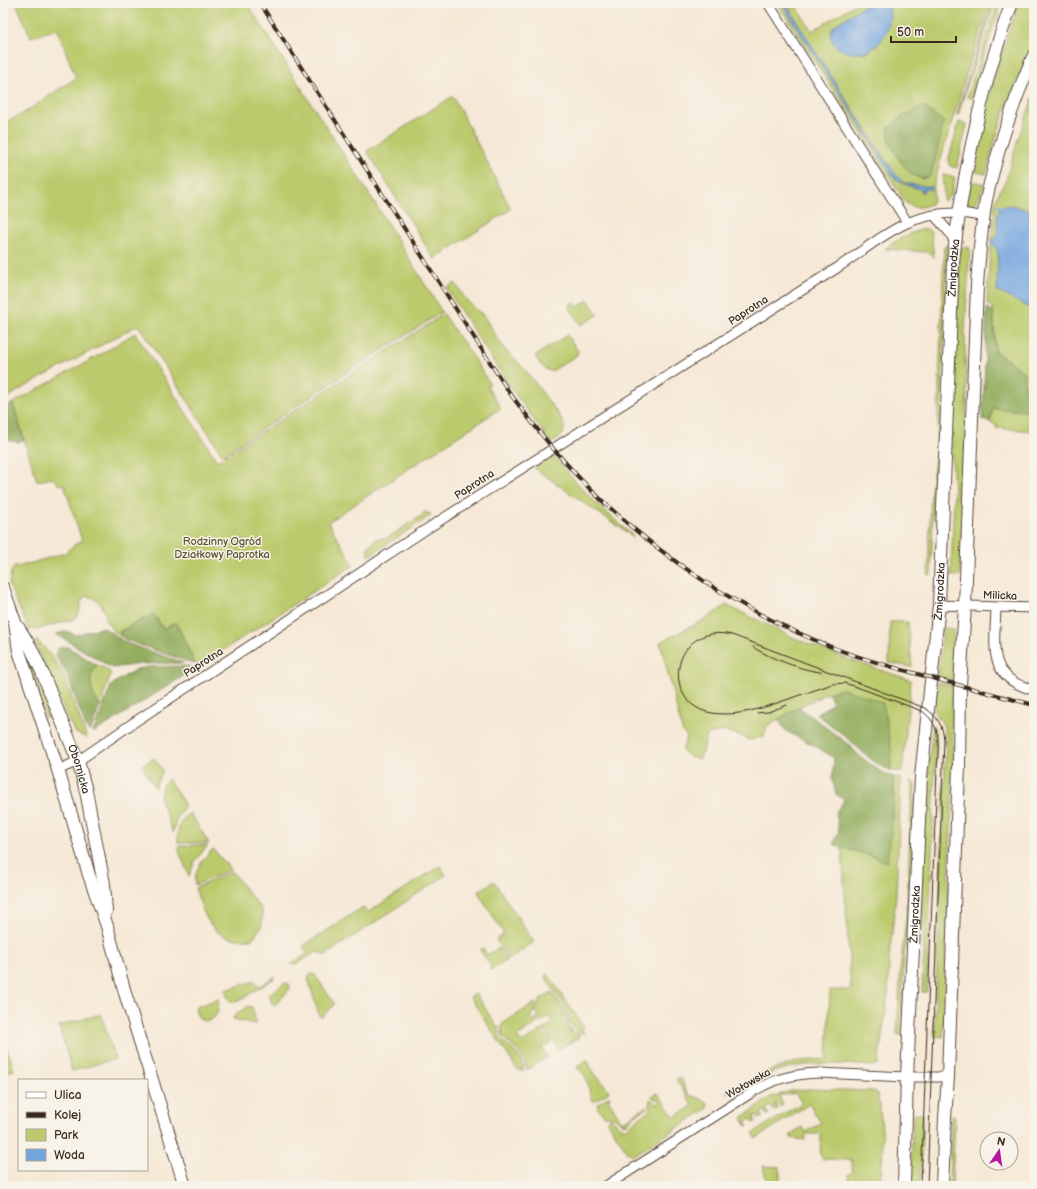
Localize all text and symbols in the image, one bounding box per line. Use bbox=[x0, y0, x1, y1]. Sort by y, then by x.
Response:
scale bar bbox=[891, 18, 956, 44]
text: 50 m bbox=[897, 25, 924, 40]
street label: Żmigrodzka bbox=[946, 238, 963, 298]
street label: Paprotna bbox=[726, 293, 771, 328]
street label: Paprotna bbox=[452, 467, 497, 502]
park label: Rodzinny Ogród Działkowy Paprotka bbox=[174, 535, 270, 561]
street label: Żmigrodzka bbox=[931, 562, 948, 622]
street label: Milicka bbox=[983, 588, 1017, 603]
street label: Paprotna bbox=[181, 645, 226, 680]
street label: Obornicka bbox=[65, 742, 92, 795]
street label: Żmigrodzka bbox=[907, 885, 923, 944]
street label: Wołowska bbox=[724, 1065, 773, 1101]
legend bbox=[18, 1079, 148, 1171]
text: Ulica bbox=[54, 1088, 82, 1103]
text: Kolej bbox=[54, 1108, 81, 1123]
text: Park bbox=[54, 1128, 78, 1143]
north arrow bbox=[979, 1131, 1019, 1171]
text: N bbox=[996, 1134, 1007, 1149]
text: Woda bbox=[54, 1148, 85, 1163]

